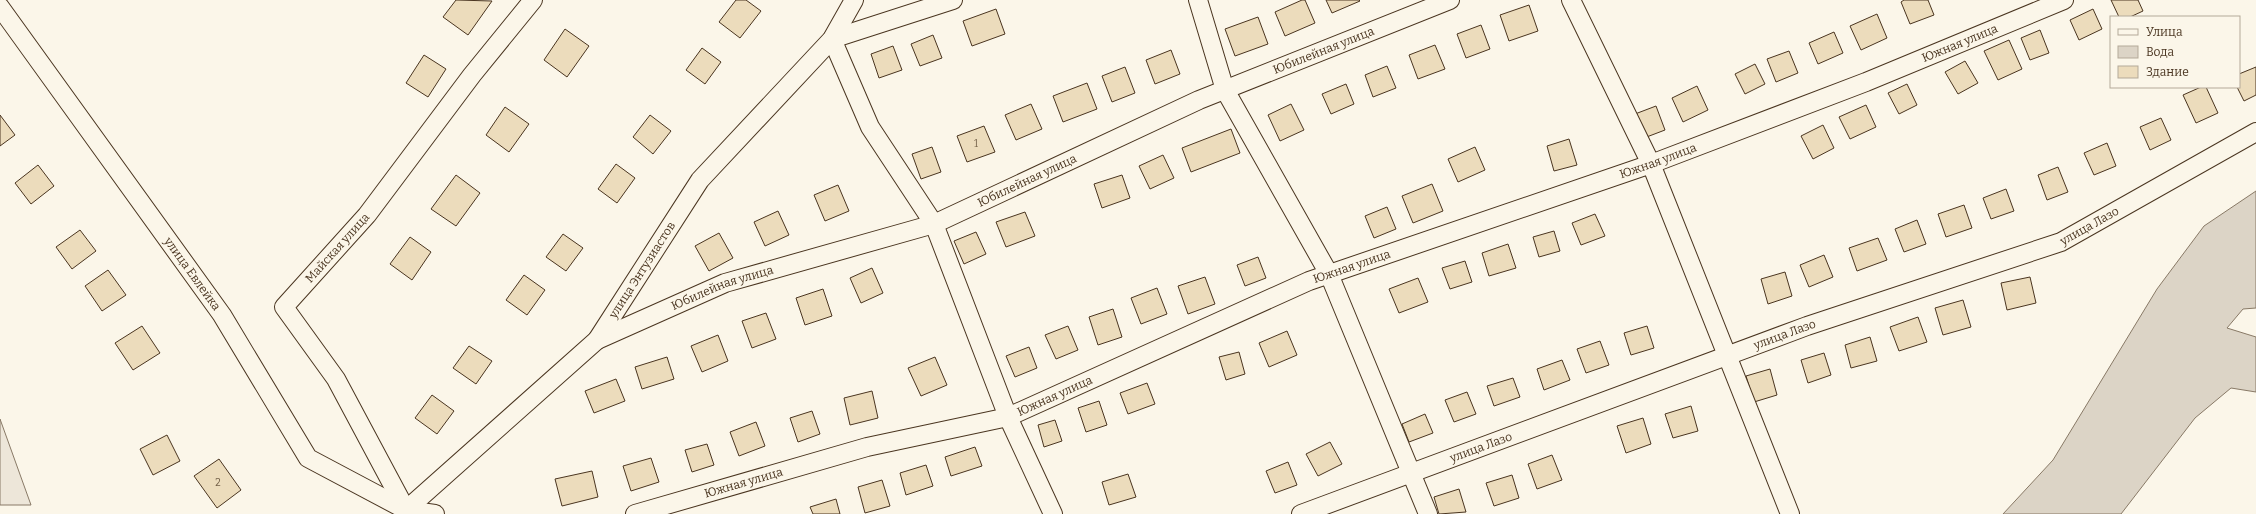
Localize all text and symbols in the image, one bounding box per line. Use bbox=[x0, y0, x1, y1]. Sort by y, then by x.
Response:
legend bbox=[2110, 16, 2240, 88]
street label: Южная улица bbox=[1920, 21, 2000, 65]
street label: Юбилейная улица bbox=[1271, 24, 1377, 77]
text: Улица bbox=[2146, 25, 2183, 39]
text: Вода bbox=[2146, 45, 2175, 59]
text: Здание bbox=[2146, 65, 2189, 79]
house number: 1 bbox=[974, 138, 978, 150]
street label: Южная улица bbox=[1618, 140, 1699, 181]
street label: Юбилейная улица bbox=[975, 151, 1079, 210]
street label: улица Лазо bbox=[2057, 204, 2121, 249]
street label: Майская улица bbox=[302, 210, 373, 285]
street label: улица Энтузиастов bbox=[605, 219, 678, 322]
street label: улица Евлейка bbox=[161, 234, 224, 314]
street label: Южная улица bbox=[1311, 247, 1393, 286]
street label: Юбилейная улица bbox=[669, 263, 775, 313]
street label: улица Лазо bbox=[1751, 317, 1818, 353]
street label: Южная улица bbox=[1015, 373, 1095, 419]
street label: улица Лазо bbox=[1447, 429, 1514, 465]
street label: Южная улица bbox=[703, 465, 785, 501]
house number: 2 bbox=[215, 477, 221, 489]

